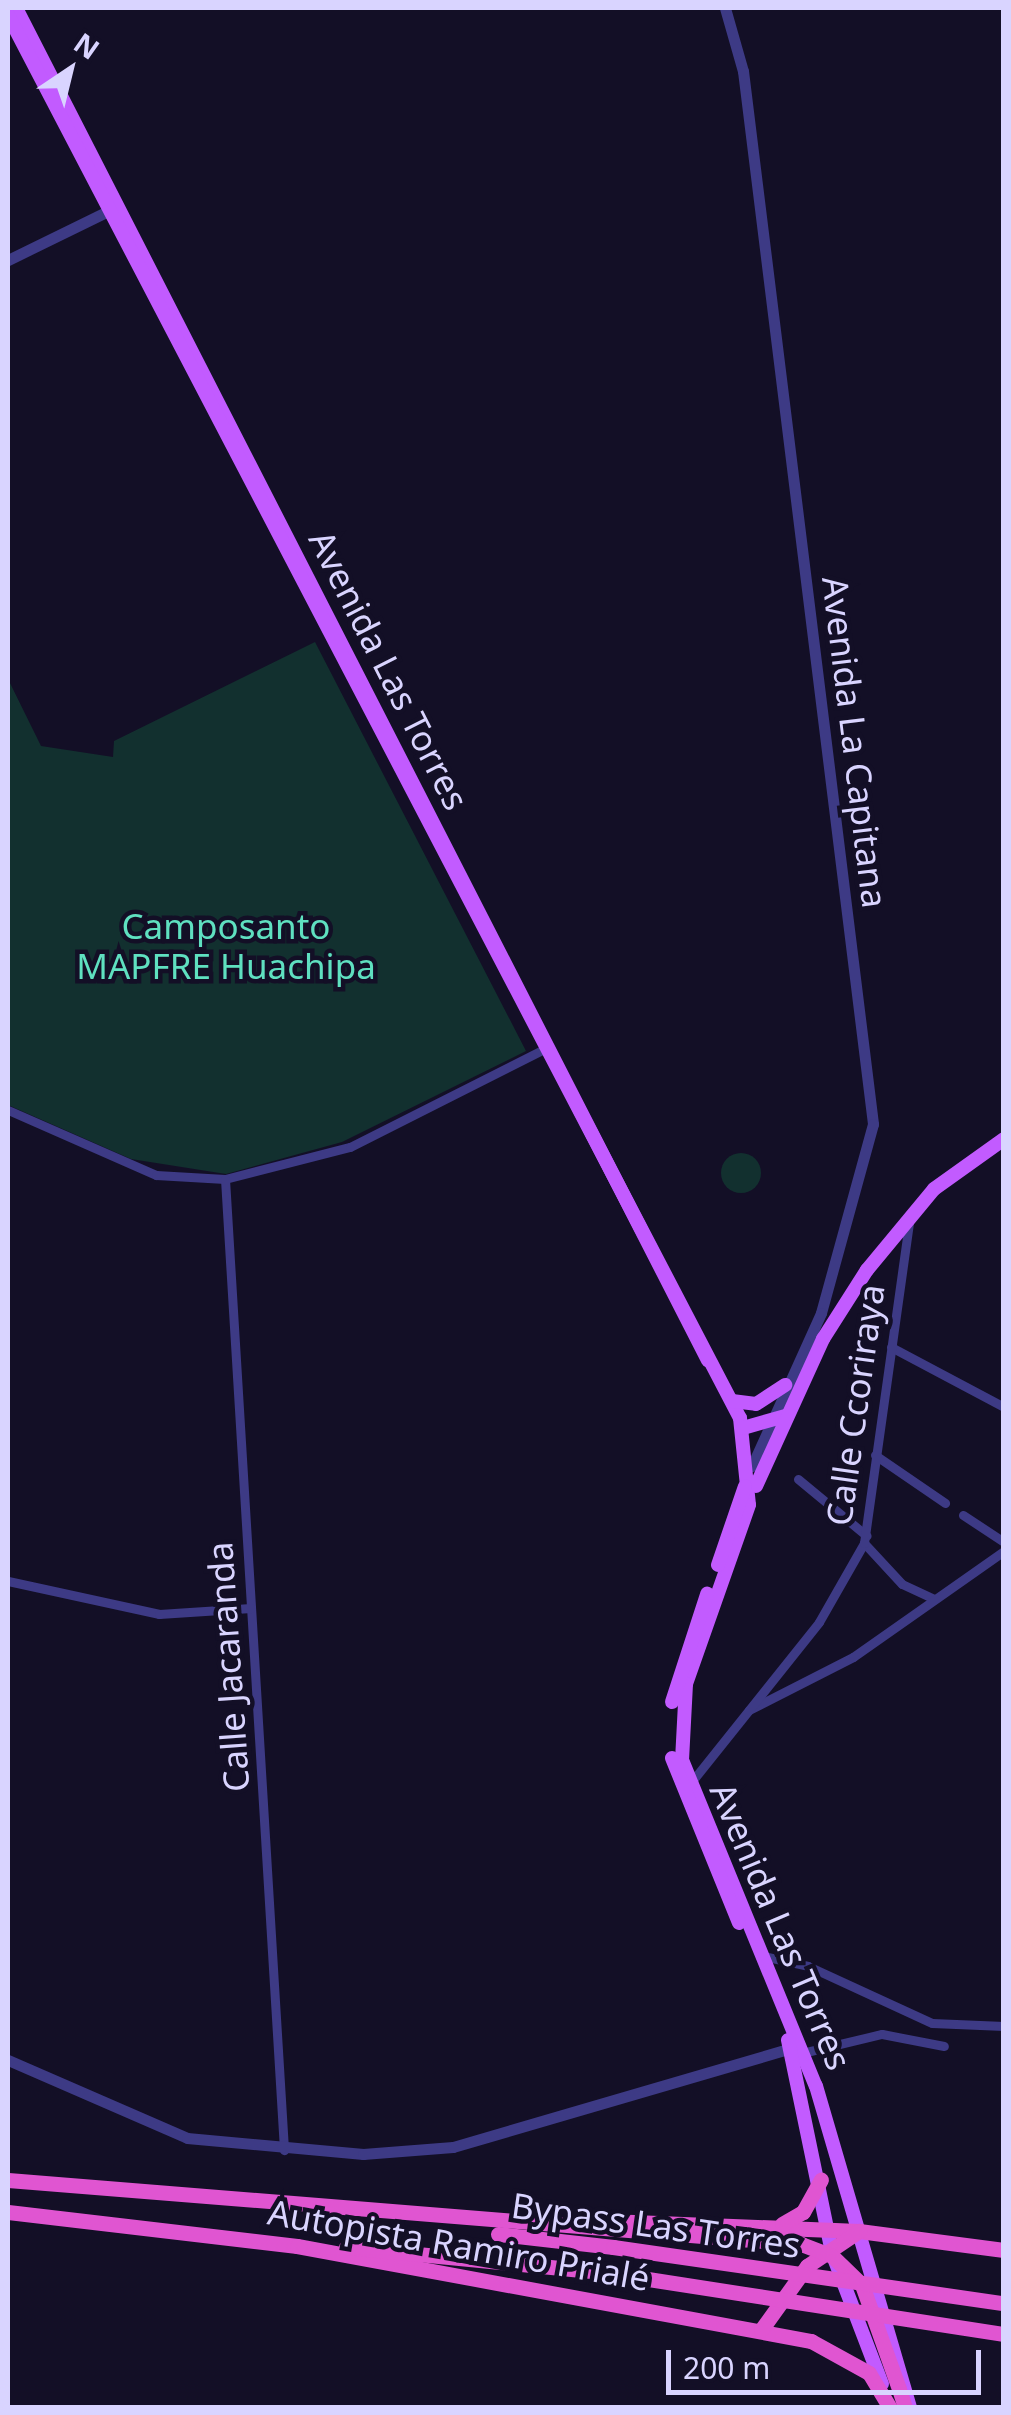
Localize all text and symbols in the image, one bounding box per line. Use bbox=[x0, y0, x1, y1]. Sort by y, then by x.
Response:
north arrow bbox=[20, 20, 120, 120]
text: N bbox=[67, 23, 107, 68]
street label: Avenida Las Torres bbox=[300, 523, 478, 817]
street label: Avenida La Capitana bbox=[814, 574, 896, 910]
park label: Camposanto MAPFRE Huachipa bbox=[76, 905, 376, 987]
street label: Calle Ccoriraya bbox=[817, 1282, 893, 1528]
street label: Calle Jacaranda bbox=[198, 1541, 258, 1793]
street label: Avenida Las Torres bbox=[702, 1776, 860, 2076]
street label: Bypass Las Torres bbox=[509, 2184, 803, 2266]
street label: Autopista Ramiro Prialé bbox=[265, 2191, 653, 2299]
scale bar bbox=[671, 2330, 986, 2392]
text: 200 m bbox=[683, 2347, 770, 2388]

